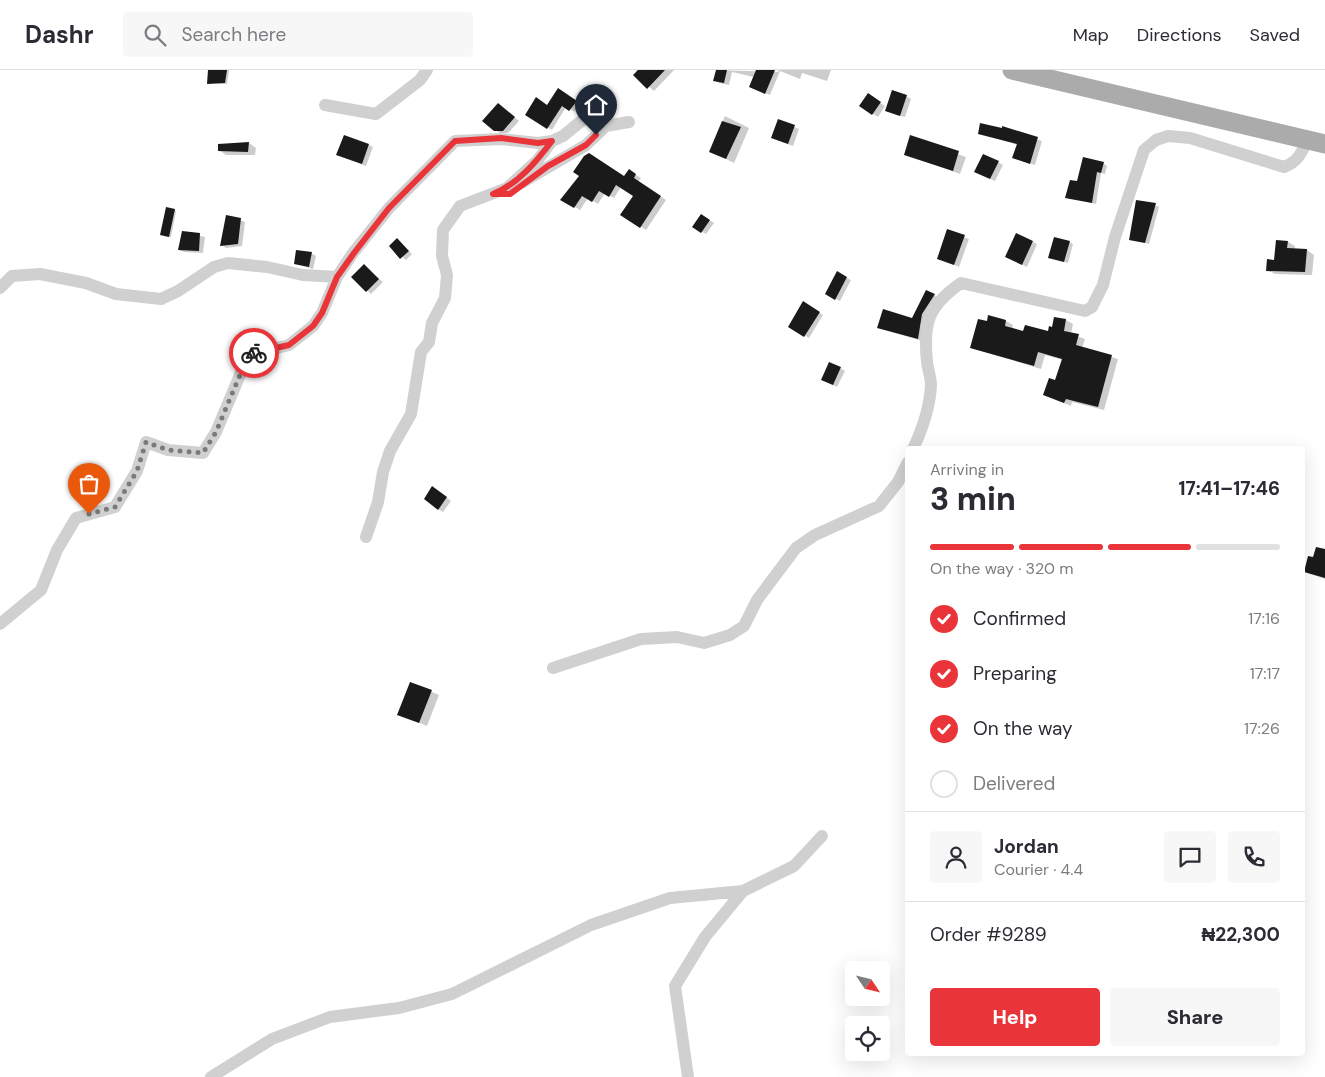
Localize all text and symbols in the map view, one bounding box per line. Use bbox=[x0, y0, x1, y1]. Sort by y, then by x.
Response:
search box bbox=[123, 12, 473, 57]
text: Dashr bbox=[25, 19, 93, 50]
icon: search bbox=[141, 21, 169, 49]
text: Search here bbox=[181, 22, 286, 47]
text: Map bbox=[1073, 23, 1109, 47]
text: Directions bbox=[1137, 23, 1222, 47]
text: Saved bbox=[1250, 23, 1300, 47]
pin bbox=[575, 84, 617, 135]
icon: home bbox=[582, 91, 610, 119]
courier bbox=[229, 328, 279, 378]
icon: bike bbox=[240, 339, 268, 367]
text: Arriving in bbox=[930, 459, 1004, 480]
pin bbox=[68, 463, 110, 514]
icon: bag bbox=[75, 470, 103, 498]
text: 17:41–17:46 bbox=[1178, 476, 1280, 501]
text: 3 min bbox=[930, 478, 1016, 520]
text: On the way · 320 m bbox=[930, 558, 1074, 579]
icon: check bbox=[930, 605, 958, 633]
text: Confirmed bbox=[973, 606, 1066, 631]
text: 17:16 bbox=[1248, 608, 1280, 629]
icon: check bbox=[930, 660, 958, 688]
text: Preparing bbox=[973, 661, 1057, 686]
text: 17:17 bbox=[1250, 663, 1280, 684]
icon: check bbox=[930, 715, 958, 743]
text: On the way bbox=[973, 716, 1073, 741]
text: 17:26 bbox=[1244, 718, 1280, 739]
text: Delivered bbox=[973, 771, 1055, 796]
button: person bbox=[930, 831, 982, 883]
button: chat bbox=[1164, 831, 1216, 883]
button: phone bbox=[1228, 831, 1280, 883]
text: Jordan bbox=[994, 834, 1059, 859]
text: Courier · 4.4 bbox=[994, 859, 1083, 880]
text: Order #9289 bbox=[930, 922, 1047, 947]
text: ₦22,300 bbox=[1201, 922, 1280, 947]
north arrow bbox=[845, 961, 890, 1006]
map controls bbox=[845, 961, 890, 1061]
button: Help bbox=[930, 988, 1100, 1046]
button: Share bbox=[1110, 988, 1280, 1046]
button: locate bbox=[845, 1016, 890, 1061]

